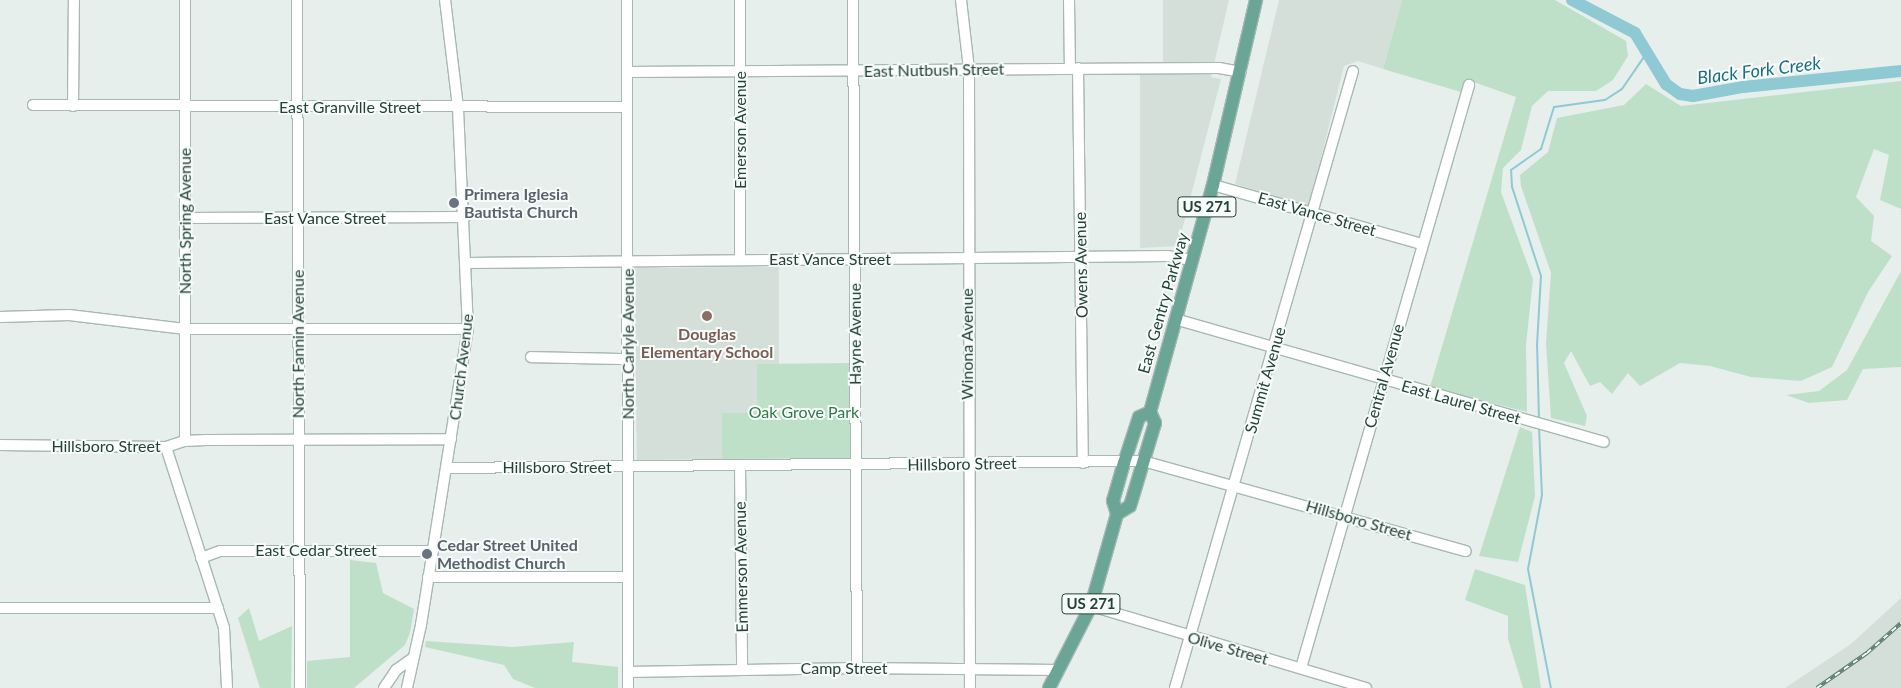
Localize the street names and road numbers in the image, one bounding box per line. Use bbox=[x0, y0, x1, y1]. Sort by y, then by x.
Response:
street label: East Nutbush Street bbox=[864, 59, 1004, 81]
street label: Emerson Avenue bbox=[730, 71, 750, 189]
street label: East Granville Street bbox=[279, 97, 421, 117]
street label: North Spring Avenue bbox=[175, 147, 195, 295]
street label: East Vance Street bbox=[1255, 188, 1379, 240]
road number: US 271 bbox=[1177, 194, 1237, 220]
street label: East Vance Street bbox=[264, 208, 386, 228]
street label: Owens Avenue bbox=[1070, 212, 1092, 318]
street label: East Gentry Parkway bbox=[1134, 230, 1192, 376]
street label: East Vance Street bbox=[769, 249, 891, 269]
street label: North Carlyle Avenue bbox=[618, 268, 638, 420]
street label: North Fannin Avenue bbox=[288, 269, 308, 419]
street label: Hayne Avenue bbox=[845, 283, 865, 385]
street label: Winona Avenue bbox=[957, 288, 977, 400]
street label: Church Avenue bbox=[445, 312, 477, 422]
street label: Central Avenue bbox=[1360, 321, 1408, 431]
street label: Summit Avenue bbox=[1241, 324, 1289, 436]
street label: East Laurel Street bbox=[1399, 376, 1523, 428]
street label: Hillsboro Street bbox=[51, 436, 161, 456]
street label: Hillsboro Street bbox=[907, 453, 1017, 475]
street label: Hillsboro Street bbox=[502, 457, 612, 477]
street label: Hillsboro Street bbox=[1304, 496, 1414, 544]
street label: Emmerson Avenue bbox=[730, 501, 752, 633]
street label: East Cedar Street bbox=[255, 540, 377, 560]
road number: US 271 bbox=[1061, 592, 1121, 616]
street label: Olive Street bbox=[1185, 627, 1271, 669]
street label: Camp Street bbox=[801, 658, 887, 678]

